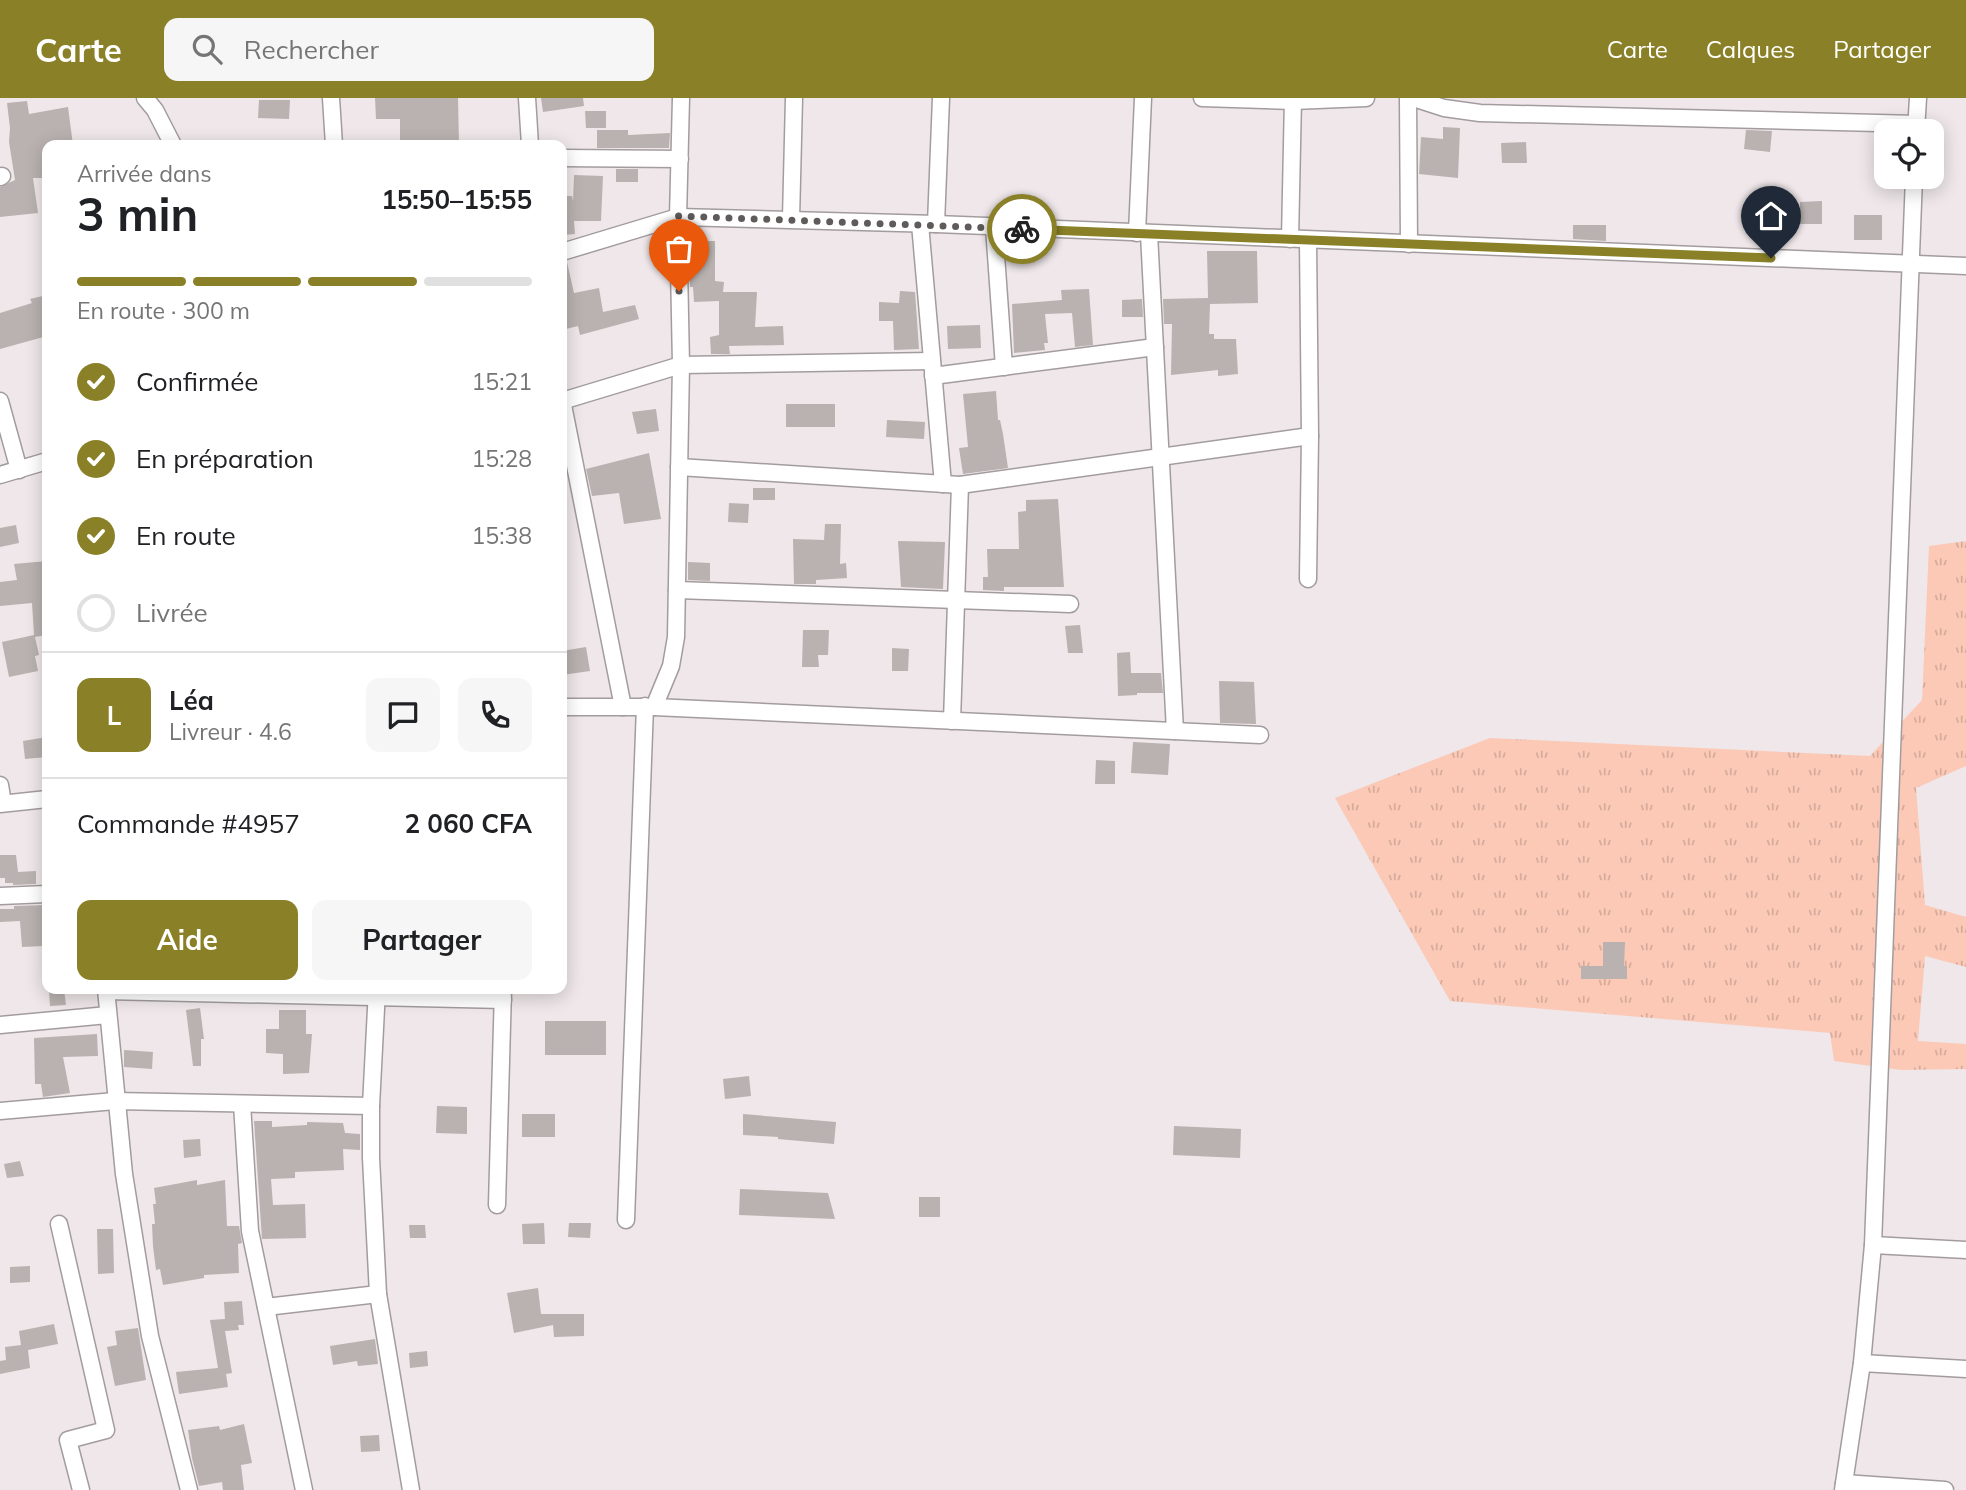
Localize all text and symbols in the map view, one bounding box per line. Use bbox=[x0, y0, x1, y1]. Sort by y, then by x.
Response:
search box bbox=[164, 18, 654, 81]
text: Carte bbox=[35, 29, 122, 70]
icon: search bbox=[188, 30, 226, 68]
text: Rechercher bbox=[244, 33, 379, 66]
text: Carte bbox=[1607, 34, 1668, 64]
text: Calques bbox=[1706, 34, 1795, 64]
text: Partager bbox=[1833, 34, 1931, 64]
map controls bbox=[1874, 119, 1944, 189]
button: locate bbox=[1874, 119, 1944, 189]
text: Arrivée dans bbox=[77, 159, 212, 188]
text: 15:50–15:55 bbox=[381, 183, 532, 216]
text: 3 min bbox=[77, 185, 198, 243]
pin bbox=[1741, 186, 1801, 258]
courier bbox=[987, 194, 1057, 264]
icon: home bbox=[1752, 197, 1790, 235]
icon: bike bbox=[1003, 210, 1041, 248]
pin bbox=[649, 219, 709, 291]
icon: bag bbox=[660, 230, 698, 268]
text: En route · 300 m bbox=[77, 296, 250, 325]
icon: check bbox=[77, 363, 115, 401]
text: Confirmée bbox=[136, 365, 258, 398]
text: 15:21 bbox=[472, 367, 532, 396]
icon: check bbox=[77, 440, 115, 478]
text: En préparation bbox=[136, 442, 314, 475]
text: 15:28 bbox=[472, 444, 532, 473]
icon: check bbox=[77, 517, 115, 555]
text: En route bbox=[136, 519, 236, 552]
text: 15:38 bbox=[472, 521, 532, 550]
text: Livrée bbox=[136, 596, 208, 629]
button: chat bbox=[366, 678, 440, 752]
button: phone bbox=[458, 678, 532, 752]
text: Léa bbox=[169, 684, 214, 717]
text: L bbox=[107, 699, 121, 732]
text: Livreur · 4.6 bbox=[169, 717, 292, 746]
text: Commande #4957 bbox=[77, 807, 300, 840]
text: 2 060 CFA bbox=[405, 807, 532, 840]
button: Aide bbox=[77, 900, 298, 980]
button: Partager bbox=[312, 900, 532, 980]

